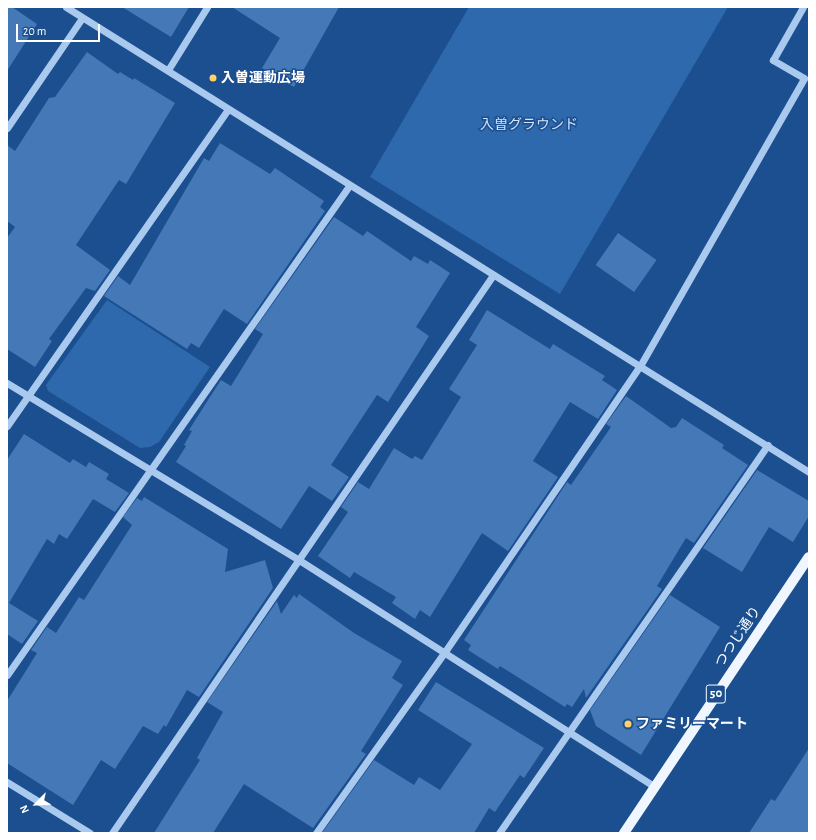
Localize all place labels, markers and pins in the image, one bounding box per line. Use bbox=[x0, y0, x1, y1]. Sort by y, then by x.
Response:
place label: 入曽運動広場 bbox=[221, 70, 305, 86]
marker: 入曽運動広場 bbox=[208, 73, 218, 83]
place label: ファミリーマート bbox=[636, 716, 748, 732]
marker: ファミリーマート bbox=[623, 719, 633, 729]

